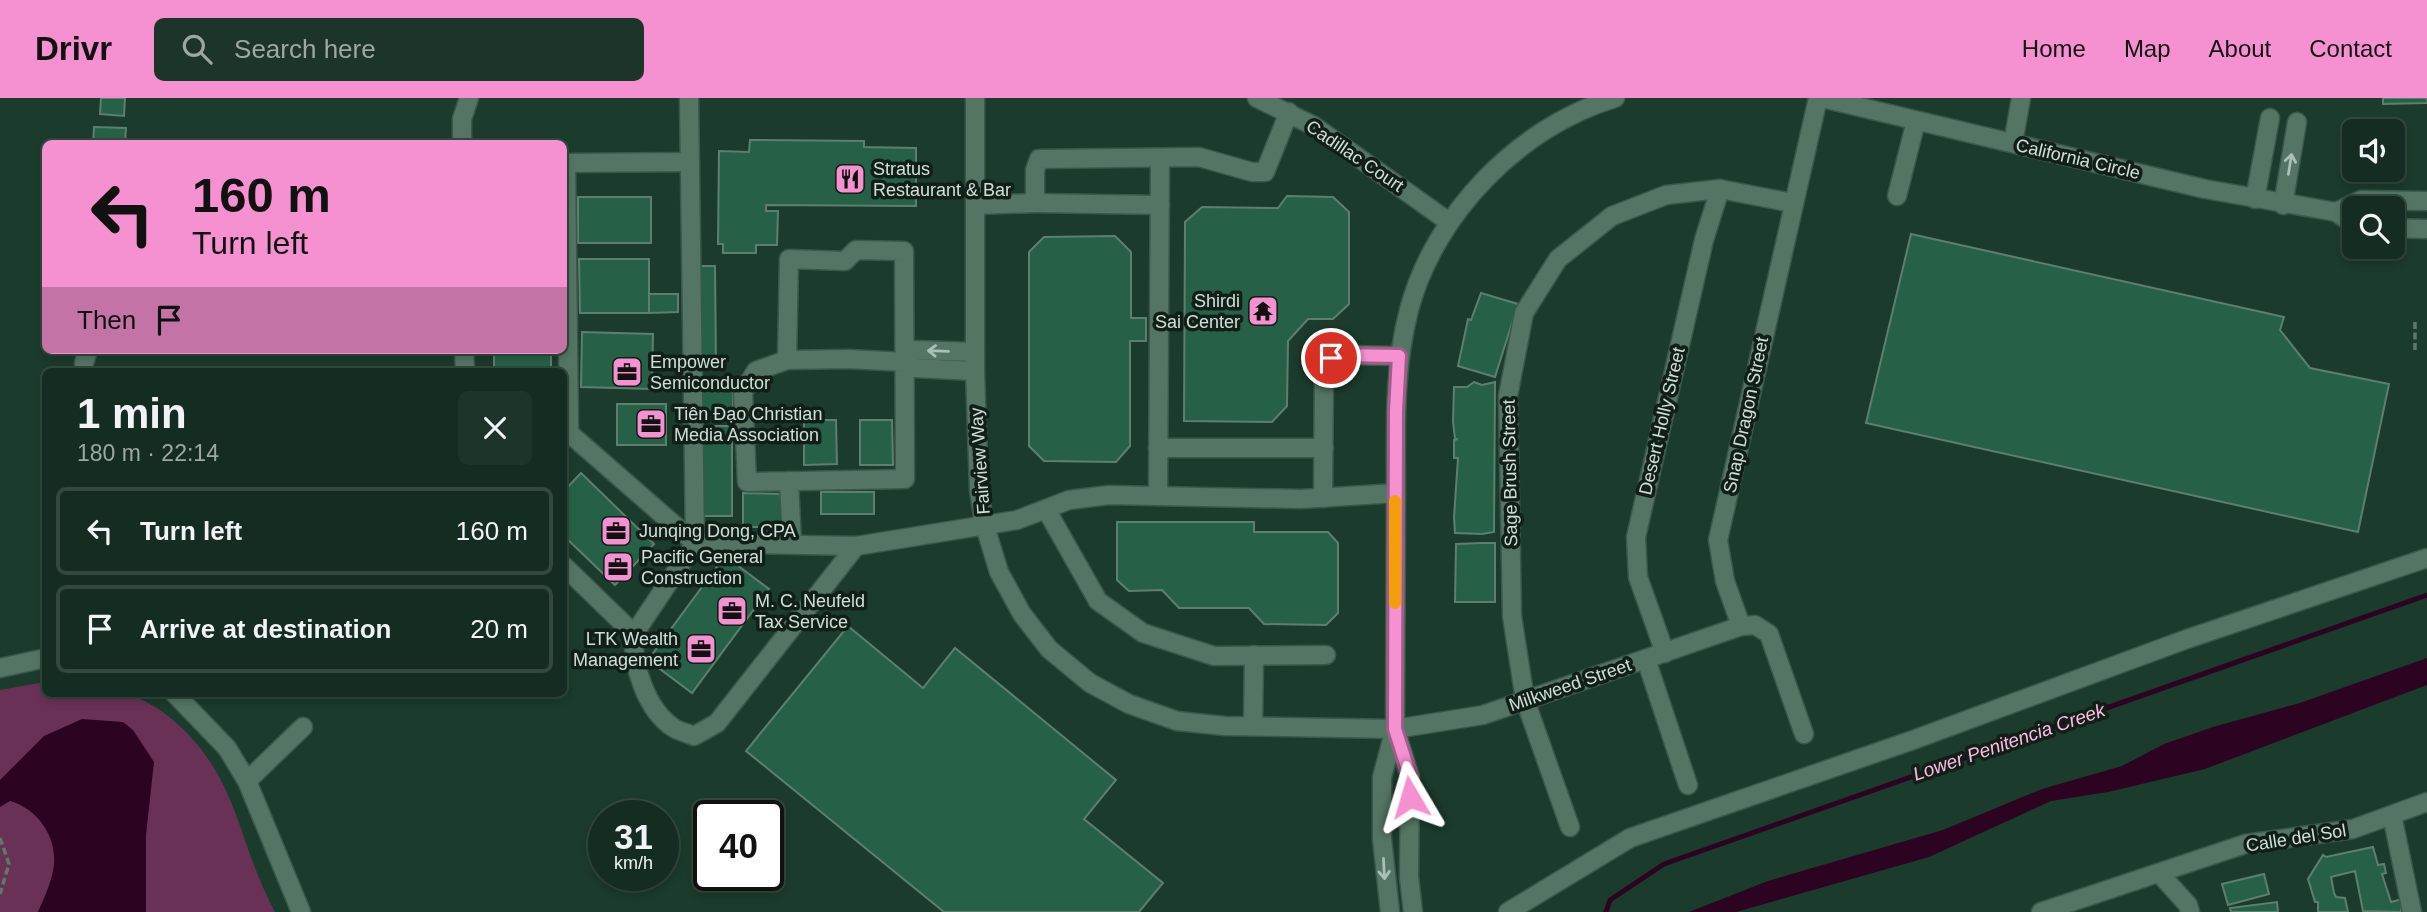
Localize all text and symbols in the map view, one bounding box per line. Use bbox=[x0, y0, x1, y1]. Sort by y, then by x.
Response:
search box bbox=[154, 18, 644, 81]
text: Drivr bbox=[35, 30, 112, 67]
icon: search bbox=[178, 30, 216, 68]
text: Search here bbox=[234, 34, 376, 64]
text: Home bbox=[2022, 35, 2086, 62]
text: Map bbox=[2124, 35, 2171, 62]
text: About bbox=[2209, 35, 2271, 62]
text: Contact bbox=[2309, 35, 2392, 62]
street label: Cadillac Court bbox=[1303, 116, 1407, 196]
map controls bbox=[2342, 119, 2405, 259]
button: sound bbox=[2342, 119, 2405, 182]
street label: California Circle bbox=[2014, 135, 2142, 183]
one-way arrow bbox=[2284, 153, 2297, 175]
place label: Stratus Restaurant & Bar bbox=[873, 159, 1011, 200]
restaurant icon: Stratus Restaurant & Bar bbox=[833, 162, 867, 196]
icon: left bbox=[77, 168, 168, 259]
text: 160 m bbox=[192, 168, 331, 222]
button: search bbox=[2342, 196, 2405, 259]
text: Turn left bbox=[192, 225, 308, 261]
place label: Shirdi Sai Center bbox=[1155, 291, 1240, 332]
temple icon: Shirdi Sai Center bbox=[1246, 294, 1280, 328]
icon: arrive bbox=[150, 301, 188, 339]
text: Then bbox=[77, 305, 136, 335]
pin bbox=[1301, 328, 1361, 388]
street label: Snap Dragon Street bbox=[1720, 335, 1772, 495]
icon: arrive bbox=[1312, 339, 1350, 377]
one-way arrow bbox=[926, 345, 949, 358]
street label: Desert Holly Street bbox=[1635, 345, 1689, 497]
place label: Empower Semiconductor bbox=[650, 352, 770, 393]
office icon: Empower Semiconductor bbox=[610, 355, 644, 389]
text: 1 min bbox=[77, 390, 187, 437]
button: close bbox=[458, 391, 532, 465]
street label: Sage Brush Street bbox=[1499, 399, 1521, 547]
place label: Tiên Đạo Christian Media Association bbox=[674, 404, 822, 445]
office icon: Tiên Đạo Christian Media Association bbox=[634, 407, 668, 441]
street label: Fairview Way bbox=[966, 407, 994, 515]
text: 180 m · 22:14 bbox=[77, 440, 219, 466]
icon: left bbox=[81, 512, 119, 550]
office icon: Junqing Dong, CPA bbox=[599, 514, 633, 548]
text: Turn left bbox=[140, 516, 242, 546]
text: 160 m bbox=[456, 516, 528, 546]
place label: Junqing Dong, CPA bbox=[639, 521, 796, 541]
place label: Pacific General Construction bbox=[641, 547, 763, 588]
office icon: Pacific General Construction bbox=[601, 550, 635, 584]
place label: M. C. Neufeld Tax Service bbox=[755, 591, 865, 632]
office icon: M. C. Neufeld Tax Service bbox=[715, 594, 749, 628]
icon: arrive bbox=[81, 610, 119, 648]
text: Arrive at destination bbox=[140, 614, 391, 644]
text: 20 m bbox=[470, 614, 528, 644]
place label: LTK Wealth Management bbox=[573, 629, 678, 670]
office icon: LTK Wealth Management bbox=[684, 632, 718, 666]
street label: Milkweed Street bbox=[1506, 655, 1634, 715]
water label: Lower Penitencia Creek bbox=[1910, 699, 2109, 785]
position arrow bbox=[1373, 760, 1447, 834]
speed limit sign: 40 bbox=[693, 800, 784, 891]
text: 31 bbox=[614, 817, 653, 856]
street label: Calle del Sol bbox=[2245, 820, 2347, 856]
text: km/h bbox=[614, 853, 653, 873]
one-way arrow bbox=[1378, 857, 1391, 880]

